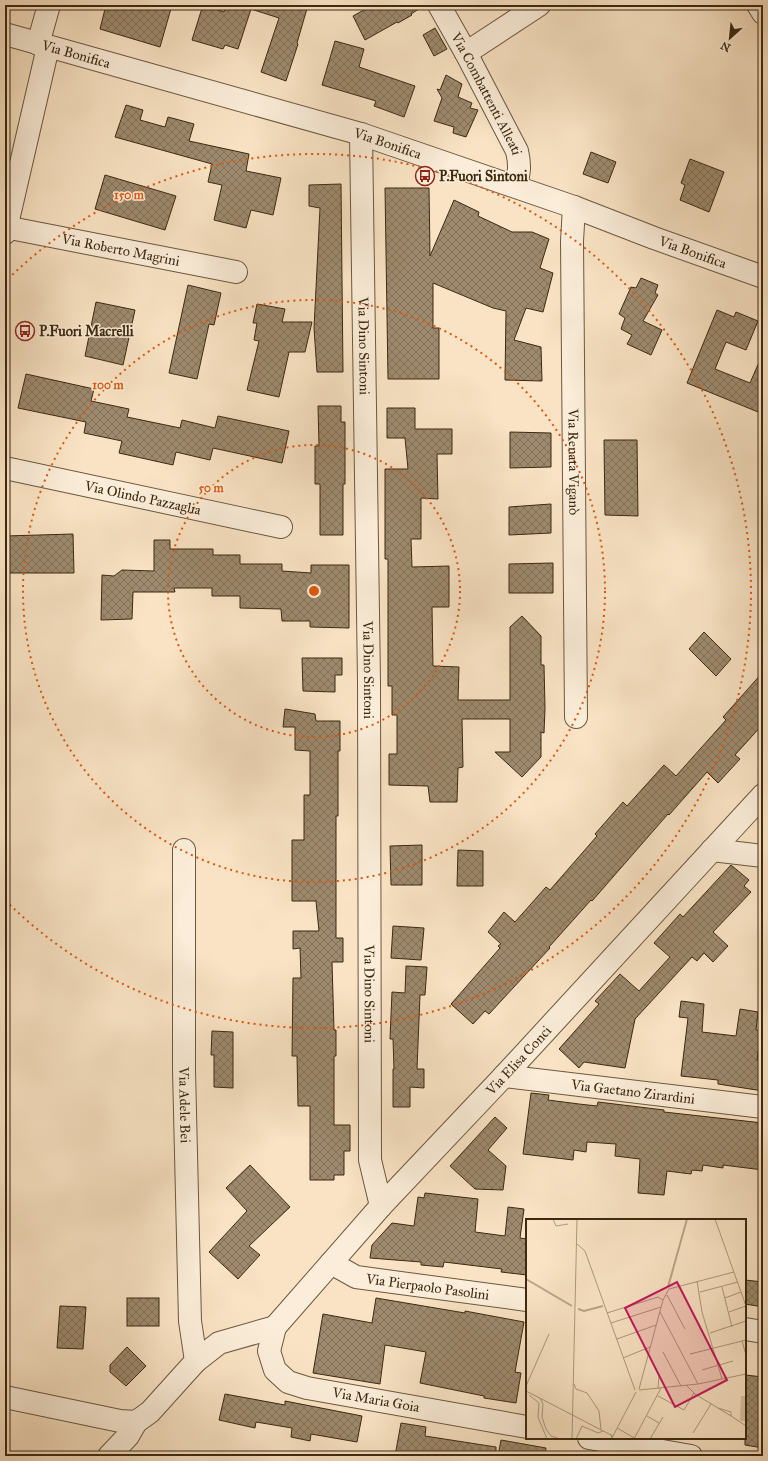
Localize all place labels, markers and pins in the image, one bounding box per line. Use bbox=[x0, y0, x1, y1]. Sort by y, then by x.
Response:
bus stop icon: P.Fuori Sintoni bbox=[414, 165, 436, 187]
place label: P.Fuori Sintoni bbox=[439, 168, 528, 185]
bus stop icon: P.Fuori Macrelli bbox=[14, 320, 36, 342]
place label: P.Fuori Macrelli bbox=[39, 323, 134, 340]
centre of rings bbox=[307, 584, 321, 598]

